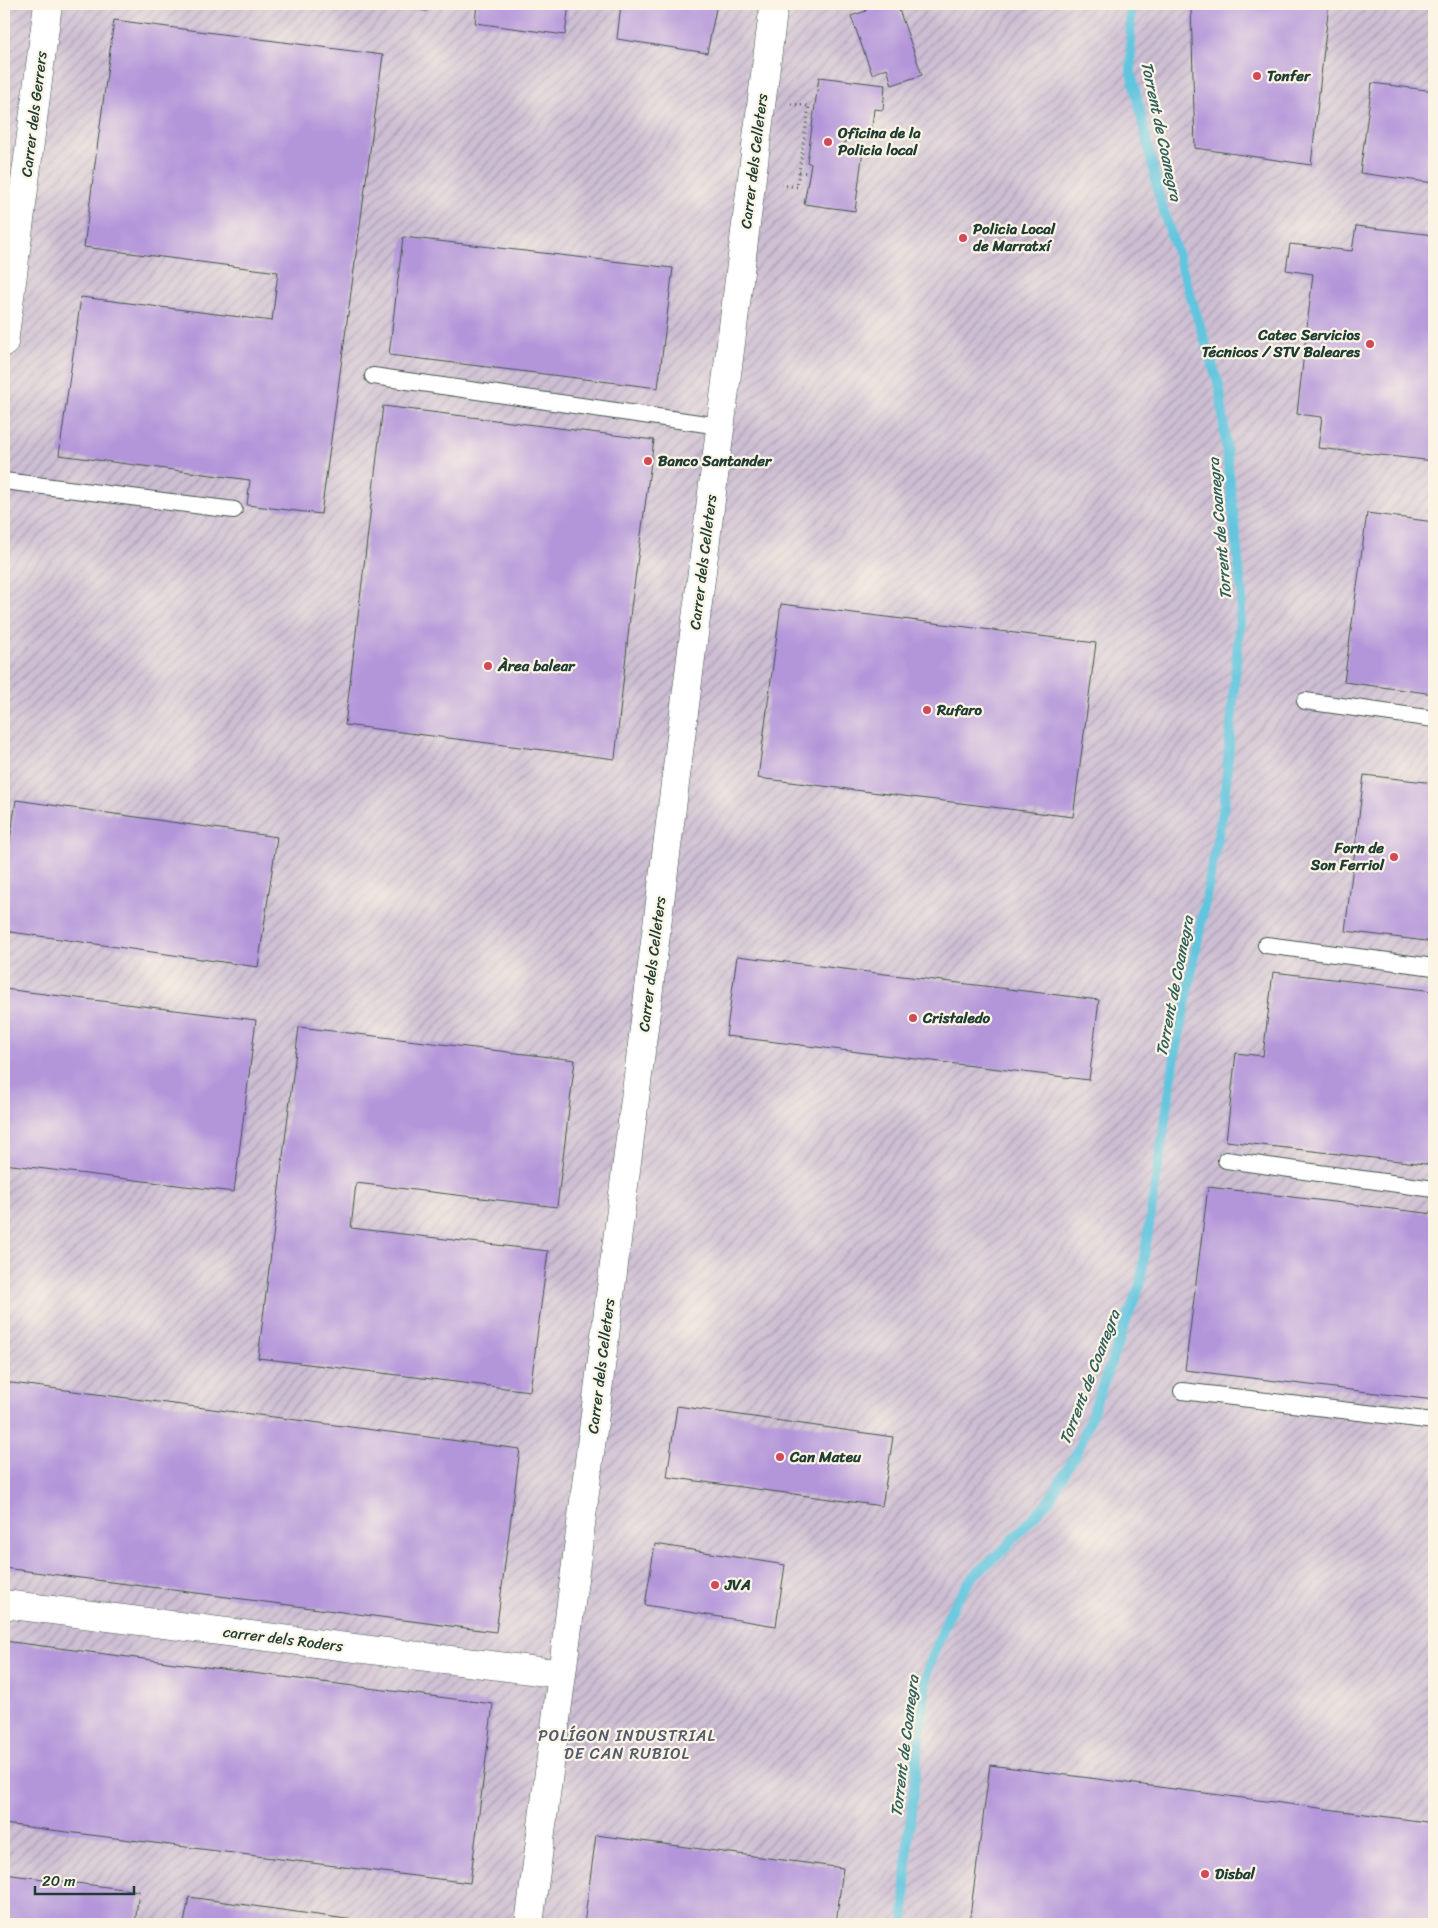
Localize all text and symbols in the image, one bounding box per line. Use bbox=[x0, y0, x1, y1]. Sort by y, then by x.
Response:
street label: Carrer dels Gerrers bbox=[13, 50, 55, 178]
water label: Torrent de Coanegra bbox=[1133, 58, 1191, 206]
place label: Tonfer bbox=[1267, 63, 1312, 89]
marker: Tonfer bbox=[1251, 70, 1263, 82]
street label: Carrer dels Celleters bbox=[733, 92, 775, 230]
place label: Oficina de la Policia local bbox=[837, 120, 921, 163]
marker: Oficina de la Policia local bbox=[822, 136, 834, 148]
place label: Policia Local de Marratxí bbox=[973, 216, 1056, 259]
marker: Policia Local de Marratxí bbox=[957, 232, 969, 244]
place label: Catec Servicios Técnicos / STV Baleares bbox=[1202, 322, 1361, 365]
marker: Catec Servicios Técnicos / STV Baleares bbox=[1364, 338, 1376, 350]
place label: Banco Santander bbox=[658, 448, 773, 474]
marker: Banco Santander bbox=[642, 455, 654, 467]
water label: Torrent de Coanegra bbox=[1199, 455, 1240, 601]
street label: Carrer dels Celleters bbox=[682, 493, 724, 631]
place label: Àrea balear bbox=[497, 653, 576, 679]
marker: Àrea balear bbox=[482, 660, 494, 672]
place label: Rufaro bbox=[936, 697, 982, 723]
marker: Rufaro bbox=[921, 704, 933, 716]
place label: Forn de Son Ferriol bbox=[1310, 835, 1385, 878]
marker: Forn de Son Ferriol bbox=[1388, 851, 1400, 863]
street label: Carrer dels Celleters bbox=[631, 895, 673, 1033]
water label: Torrent de Coanegra bbox=[1147, 912, 1203, 1059]
place label: Cristaledo bbox=[922, 1005, 991, 1031]
marker: Cristaledo bbox=[907, 1012, 919, 1024]
street label: Carrer dels Celleters bbox=[580, 1297, 622, 1435]
water label: Torrent de Coanegra bbox=[1050, 1304, 1129, 1449]
place label: Can Mateu bbox=[789, 1444, 862, 1470]
marker: Can Mateu bbox=[774, 1451, 786, 1463]
place label: JVA bbox=[724, 1572, 751, 1598]
marker: JVA bbox=[709, 1579, 721, 1591]
street label: carrer dels Roders bbox=[222, 1619, 345, 1659]
water label: Torrent de Coanegra bbox=[881, 1672, 928, 1818]
district label: POLÍGON INDUSTRIAL DE CAN RUBIOL bbox=[538, 1721, 716, 1768]
place label: Disbal bbox=[1215, 1861, 1256, 1887]
scale bar bbox=[35, 1863, 134, 1895]
text: 20 m bbox=[42, 1868, 76, 1894]
marker: Disbal bbox=[1199, 1868, 1211, 1880]

